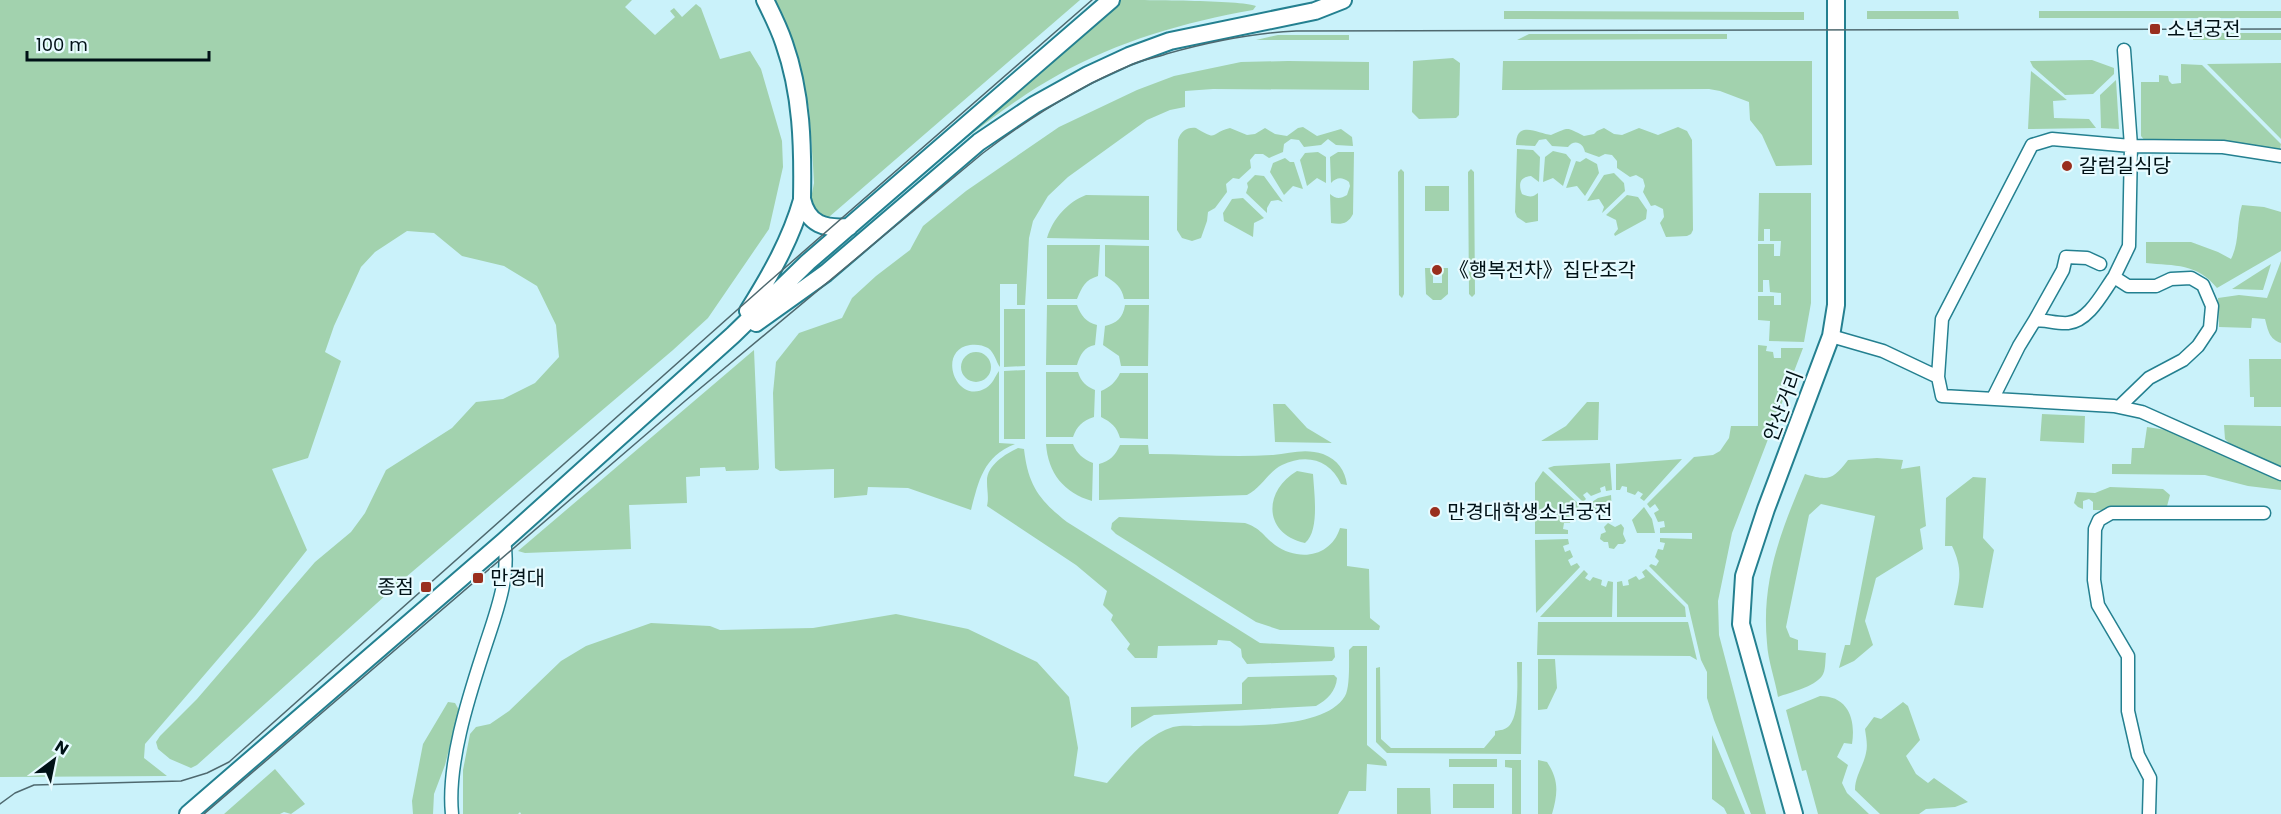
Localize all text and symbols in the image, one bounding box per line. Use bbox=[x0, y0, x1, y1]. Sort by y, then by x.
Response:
place label: 소년궁전 bbox=[2167, 15, 2241, 43]
marker: 소년궁전 bbox=[2148, 22, 2162, 36]
scale bar bbox=[27, 24, 208, 62]
text: 100 m bbox=[36, 32, 88, 57]
place label: 갈럼길식당 bbox=[2079, 152, 2171, 180]
marker: 갈럼길식당 bbox=[2060, 159, 2074, 173]
place label: 《행복전차》집단조각 bbox=[1449, 256, 1636, 284]
marker: 《행복전차》집단조각 bbox=[1430, 263, 1444, 277]
street label: 안산거리 bbox=[1757, 367, 1809, 445]
place label: 만경대학생소년궁전 bbox=[1447, 498, 1613, 526]
marker: 만경대학생소년궁전 bbox=[1428, 505, 1442, 519]
place label: 만경대 bbox=[490, 564, 545, 592]
marker: 만경대 bbox=[471, 571, 485, 585]
place label: 종점 bbox=[377, 573, 414, 601]
marker: 종점 bbox=[419, 580, 433, 594]
north arrow bbox=[24, 730, 84, 790]
text: N bbox=[50, 735, 73, 761]

